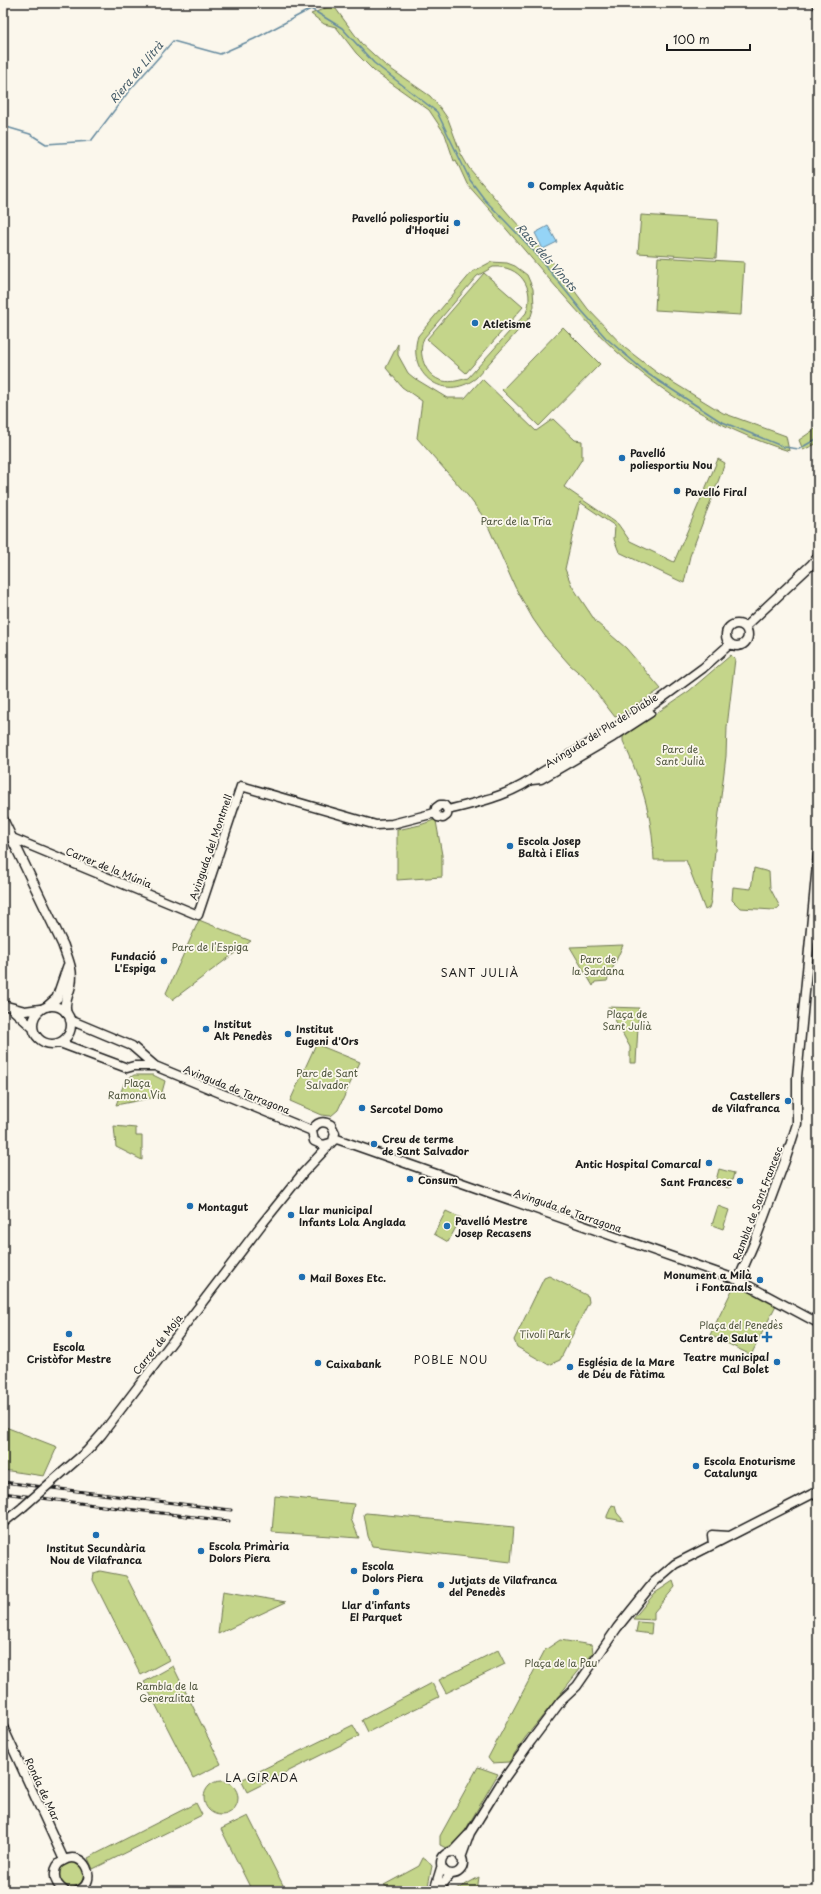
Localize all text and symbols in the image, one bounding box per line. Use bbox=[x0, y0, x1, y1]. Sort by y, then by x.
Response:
scale bar bbox=[667, 26, 750, 52]
text: 100 m bbox=[673, 30, 710, 48]
water label: Riera de Llitrà bbox=[105, 37, 167, 107]
place label: Complex Aquàtic bbox=[539, 178, 624, 193]
marker: Complex Aquàtic bbox=[526, 180, 536, 190]
place label: Pavelló poliesportiu d'Hoquei bbox=[352, 210, 449, 237]
marker: Pavelló poliesportiu d'Hoquei bbox=[452, 218, 462, 228]
water label: Rasa dels Vinots bbox=[513, 219, 582, 295]
place label: Atletisme bbox=[483, 316, 531, 331]
marker: Atletisme bbox=[470, 318, 480, 328]
place label: Pavelló poliesportiu Nou bbox=[630, 445, 712, 472]
marker: Pavelló poliesportiu Nou bbox=[617, 453, 627, 463]
place label: Pavelló Firal bbox=[685, 484, 747, 499]
marker: Pavelló Firal bbox=[672, 486, 682, 496]
park label: Parc de la Tria bbox=[480, 513, 552, 528]
street label: Avinguda del Pla del Diable bbox=[542, 689, 661, 771]
park label: Parc de Sant Julià bbox=[655, 741, 705, 768]
street label: Avinguda del Montmell bbox=[185, 792, 235, 902]
place label: Escola Josep Baltà i Elias bbox=[518, 833, 581, 860]
marker: Escola Josep Baltà i Elias bbox=[505, 841, 515, 851]
street label: Carrer de la Múnia bbox=[64, 843, 155, 891]
park label: Parc de l'Espiga bbox=[172, 939, 249, 954]
place label: Fundació L'Espiga bbox=[111, 948, 156, 975]
park label: Parc de la Sardana bbox=[572, 951, 625, 978]
marker: Fundació L'Espiga bbox=[159, 956, 169, 966]
district label: SANT JULIÀ bbox=[441, 964, 519, 981]
park label: Plaça de Sant Julià bbox=[602, 1006, 652, 1033]
place label: Institut Alt Penedès bbox=[214, 1016, 272, 1043]
place label: Institut Eugeni d'Ors bbox=[296, 1021, 359, 1048]
marker: Institut Alt Penedès bbox=[201, 1024, 211, 1034]
marker: Institut Eugeni d'Ors bbox=[283, 1029, 293, 1039]
street label: Avinguda de Tarragona bbox=[181, 1061, 293, 1118]
park label: Parc de Sant Salvador bbox=[296, 1065, 358, 1092]
park label: Plaça Ramona Via bbox=[108, 1075, 167, 1102]
place label: Castellers de Vilafranca bbox=[712, 1088, 780, 1115]
marker: Castellers de Vilafranca bbox=[783, 1096, 793, 1106]
place label: Sercotel Domo bbox=[370, 1101, 443, 1116]
marker: Sercotel Domo bbox=[357, 1103, 367, 1113]
place label: Creu de terme de Sant Salvador bbox=[382, 1131, 470, 1158]
marker: Creu de terme de Sant Salvador bbox=[369, 1139, 379, 1149]
street label: Rambla de Sant Francesc bbox=[728, 1144, 786, 1262]
place label: Antic Hospital Comarcal bbox=[575, 1156, 701, 1171]
marker: Antic Hospital Comarcal bbox=[704, 1158, 714, 1168]
place label: Consum bbox=[418, 1172, 458, 1187]
marker: Consum bbox=[405, 1174, 415, 1184]
place label: Sant Francesc bbox=[660, 1174, 733, 1189]
marker: Sant Francesc bbox=[735, 1176, 745, 1186]
street label: Avinguda de Tarragona bbox=[512, 1184, 625, 1236]
place label: Montagut bbox=[198, 1199, 248, 1214]
marker: Montagut bbox=[185, 1201, 195, 1211]
place label: Llar municipal Infants Lola Anglada bbox=[299, 1202, 406, 1229]
marker: Llar municipal Infants Lola Anglada bbox=[286, 1210, 296, 1220]
place label: Pavelló Mestre Josep Recasens bbox=[455, 1213, 532, 1240]
marker: Pavelló Mestre Josep Recasens bbox=[442, 1221, 452, 1231]
place label: Monument a Milà i Fontanals bbox=[664, 1267, 752, 1294]
place label: Mail Boxes Etc. bbox=[310, 1270, 386, 1285]
marker: Mail Boxes Etc. bbox=[297, 1272, 307, 1282]
marker: Monument a Milà i Fontanals bbox=[755, 1275, 765, 1285]
street label: Carrer de Moja bbox=[129, 1310, 186, 1377]
park label: Plaça del Penedès bbox=[699, 1317, 783, 1332]
park label: Tivoli Park bbox=[520, 1326, 570, 1341]
marker: Escola Cristòfor Mestre bbox=[64, 1329, 74, 1339]
place label: Centre de Salut bbox=[679, 1330, 758, 1345]
marker: Centre de Salut bbox=[761, 1331, 773, 1343]
place label: Escola Cristòfor Mestre bbox=[27, 1339, 112, 1366]
place label: Teatre municipal Cal Bolet bbox=[683, 1349, 769, 1376]
district label: POBLE NOU bbox=[414, 1351, 488, 1368]
place label: Església de la Mare de Déu de Fàtima bbox=[578, 1354, 675, 1381]
place label: Caixabank bbox=[326, 1356, 382, 1371]
marker: Teatre municipal Cal Bolet bbox=[772, 1357, 782, 1367]
marker: Caixabank bbox=[313, 1358, 323, 1368]
marker: Església de la Mare de Déu de Fàtima bbox=[565, 1362, 575, 1372]
place label: Escola Enoturisme Catalunya bbox=[704, 1453, 796, 1480]
marker: Escola Enoturisme Catalunya bbox=[691, 1461, 701, 1471]
marker: Institut Secundària Nou de Vilafranca bbox=[91, 1530, 101, 1540]
place label: Escola Primària Dolors Piera bbox=[209, 1538, 289, 1565]
place label: Institut Secundària Nou de Vilafranca bbox=[46, 1540, 146, 1567]
marker: Escola Primària Dolors Piera bbox=[196, 1546, 206, 1556]
place label: Escola Dolors Piera bbox=[362, 1558, 424, 1585]
marker: Escola Dolors Piera bbox=[349, 1566, 359, 1576]
place label: Jutjats de Vilafranca del Penedès bbox=[449, 1572, 557, 1599]
marker: Jutjats de Vilafranca del Penedès bbox=[436, 1580, 446, 1590]
marker: Llar d'infants El Parquet bbox=[371, 1587, 381, 1597]
place label: Llar d'infants El Parquet bbox=[342, 1597, 410, 1624]
park label: Plaça de la Pau bbox=[525, 1655, 598, 1670]
park label: Rambla de la Generalitat bbox=[136, 1678, 199, 1705]
street label: Ronda de Mar bbox=[22, 1755, 64, 1823]
district label: LA GIRADA bbox=[225, 1769, 299, 1786]

